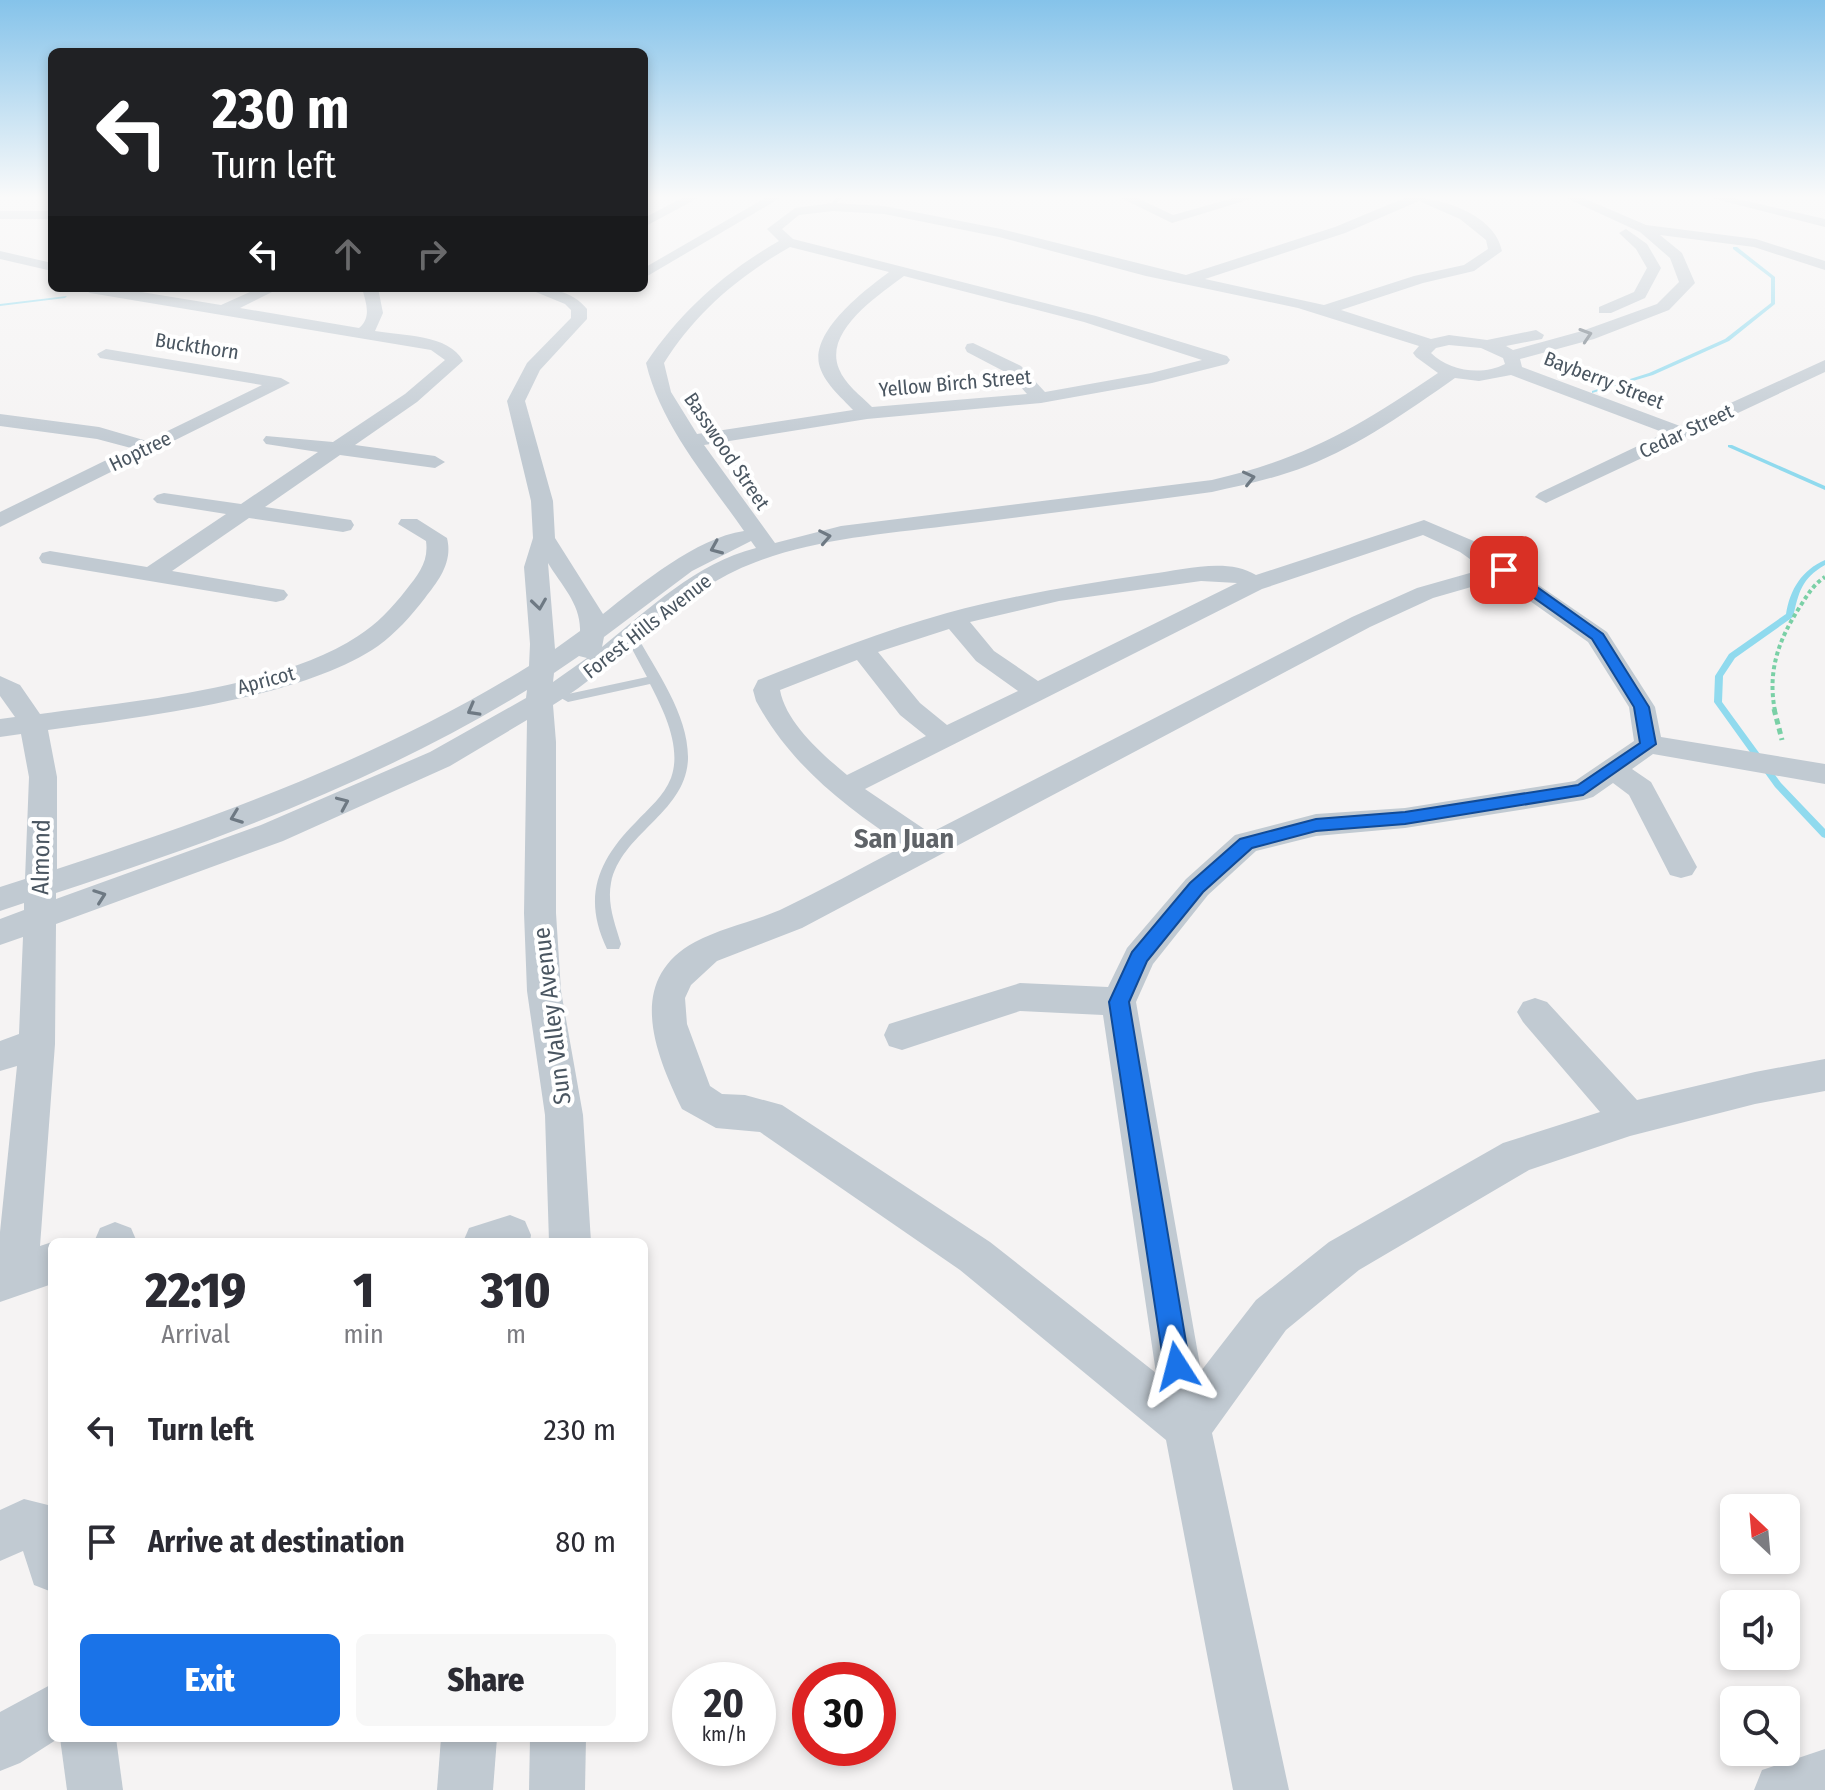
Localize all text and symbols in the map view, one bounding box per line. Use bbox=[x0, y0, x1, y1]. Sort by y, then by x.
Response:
text: 230 m bbox=[212, 76, 349, 143]
icon: left bbox=[80, 80, 184, 184]
text: Turn left bbox=[212, 144, 336, 188]
icon: left bbox=[242, 232, 286, 276]
icon: ahead bbox=[326, 232, 370, 276]
icon: right bbox=[410, 232, 454, 276]
street label: Buckthorn bbox=[153, 328, 241, 364]
one-way arrow bbox=[1579, 328, 1592, 344]
street label: Bayberry Street bbox=[1541, 346, 1668, 414]
street label: Yellow Birch Street bbox=[878, 364, 1033, 402]
street label: Basswood Street bbox=[679, 388, 775, 514]
street label: Cedar Street bbox=[1635, 399, 1737, 463]
street label: Hoptree bbox=[105, 426, 175, 476]
one-way arrow bbox=[1241, 470, 1255, 487]
one-way arrow bbox=[818, 529, 832, 546]
pin bbox=[1470, 536, 1538, 604]
one-way arrow bbox=[710, 538, 725, 554]
icon: arrive bbox=[1482, 548, 1526, 592]
street label: Forest Hills Avenue bbox=[578, 569, 716, 683]
one-way arrow bbox=[530, 597, 547, 611]
street label: Apricot bbox=[235, 661, 298, 699]
one-way arrow bbox=[467, 700, 482, 716]
one-way arrow bbox=[334, 797, 349, 813]
one-way arrow bbox=[230, 807, 244, 824]
street label: Almond bbox=[26, 819, 56, 895]
district label: San Juan bbox=[854, 822, 954, 855]
one-way arrow bbox=[92, 889, 106, 906]
street label: Sun Valley Avenue bbox=[527, 926, 577, 1106]
text: 22:19 bbox=[145, 1262, 246, 1320]
text: 1 bbox=[353, 1262, 374, 1320]
text: 310 bbox=[481, 1262, 551, 1320]
text: Arrival bbox=[161, 1319, 230, 1350]
text: min bbox=[344, 1319, 384, 1350]
text: m bbox=[506, 1319, 526, 1350]
position arrow bbox=[1135, 1324, 1219, 1408]
icon: left bbox=[80, 1408, 124, 1452]
text: Turn left bbox=[148, 1412, 254, 1448]
text: 230 m bbox=[544, 1412, 616, 1448]
north arrow bbox=[1720, 1494, 1800, 1574]
map controls bbox=[1720, 1494, 1800, 1766]
icon: arrive bbox=[80, 1520, 124, 1564]
text: Arrive at destination bbox=[148, 1524, 405, 1560]
text: 80 m bbox=[555, 1524, 616, 1560]
button: sound bbox=[1720, 1590, 1800, 1670]
button: Exit bbox=[80, 1634, 340, 1726]
button: Share bbox=[356, 1634, 616, 1726]
speed limit sign: 30 bbox=[792, 1662, 896, 1766]
text: 20 bbox=[704, 1680, 744, 1728]
button: search bbox=[1720, 1686, 1800, 1766]
text: km/h bbox=[702, 1722, 746, 1746]

